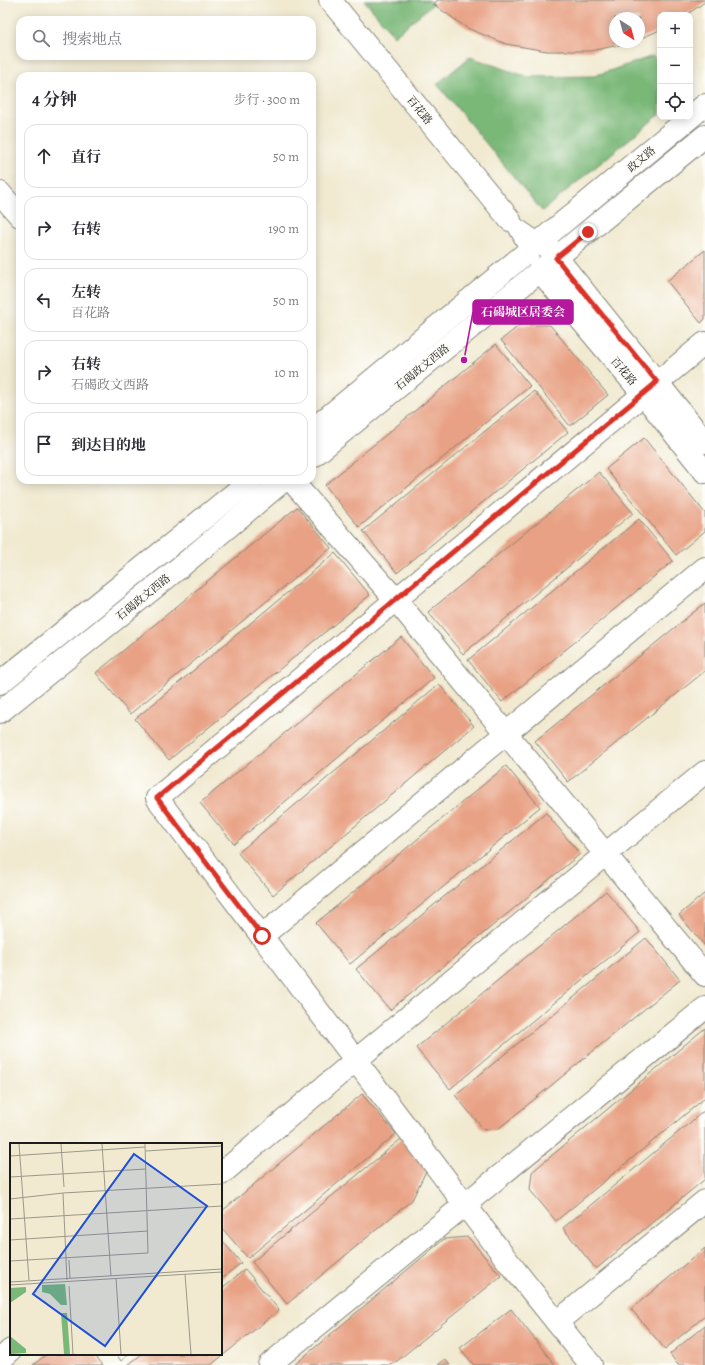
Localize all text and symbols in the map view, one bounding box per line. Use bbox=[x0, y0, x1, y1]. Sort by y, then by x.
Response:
north arrow bbox=[609, 12, 645, 48]
map controls bbox=[657, 12, 693, 120]
button: + bbox=[657, 12, 693, 48]
search box bbox=[16, 16, 316, 60]
icon: search bbox=[30, 27, 52, 49]
text: 搜索地点 bbox=[62, 29, 122, 49]
button: − bbox=[657, 48, 693, 84]
button: locate bbox=[657, 84, 693, 120]
text: 4 分钟 bbox=[32, 88, 77, 111]
text: 步行 · 300 m bbox=[234, 91, 300, 108]
street label: 百花路 bbox=[403, 93, 436, 128]
street label: 政文路 bbox=[624, 143, 659, 176]
icon: ahead bbox=[33, 145, 55, 167]
text: 直行 bbox=[71, 147, 101, 167]
text: 50 m bbox=[273, 148, 299, 165]
icon: right bbox=[33, 217, 55, 239]
text: 右转 bbox=[71, 219, 101, 239]
text: 190 m bbox=[268, 220, 299, 237]
route end bbox=[579, 223, 597, 241]
text: 左转 bbox=[71, 282, 101, 302]
icon: left bbox=[33, 289, 55, 311]
text: 50 m bbox=[273, 292, 299, 309]
callout: 石碣城区居委会 bbox=[473, 300, 573, 324]
text: 百花路 bbox=[71, 304, 110, 321]
text: 石碣城区居委会 bbox=[481, 304, 565, 320]
street label: 石碣政文西路 bbox=[392, 341, 453, 394]
text: 右转 bbox=[71, 354, 101, 374]
street label: 百花路 bbox=[607, 354, 640, 389]
icon: right bbox=[33, 361, 55, 383]
text: 10 m bbox=[274, 364, 299, 381]
text: 石碣政文西路 bbox=[71, 376, 149, 393]
icon: arrive bbox=[33, 433, 55, 455]
text: 到达目的地 bbox=[71, 435, 146, 455]
street label: 石碣政文西路 bbox=[113, 571, 174, 624]
route start bbox=[253, 927, 271, 945]
inset map bbox=[10, 1143, 222, 1355]

